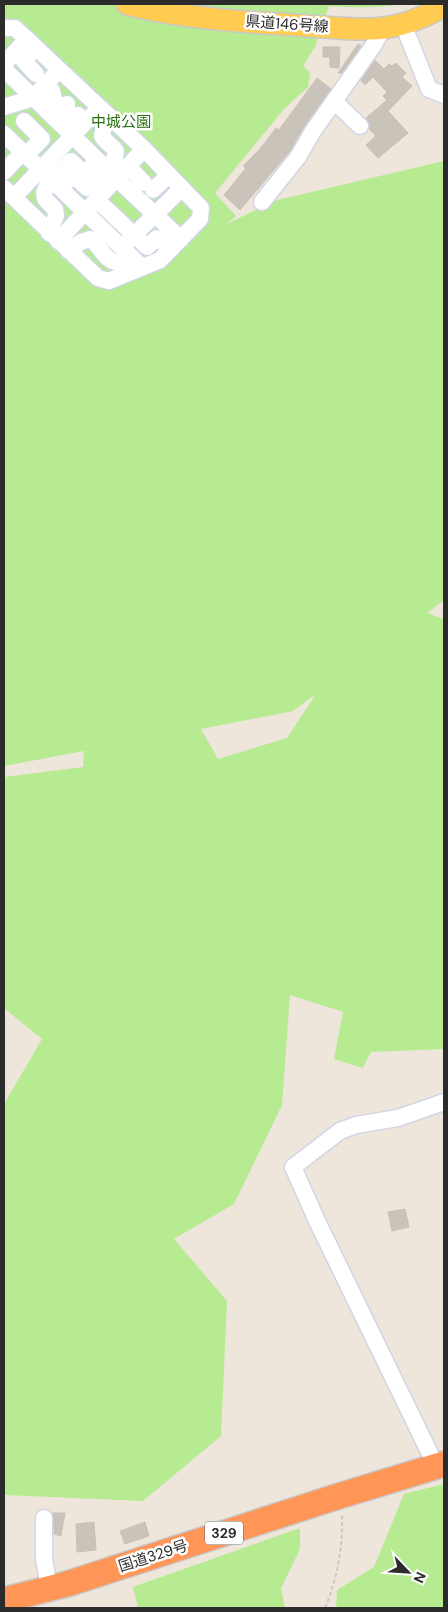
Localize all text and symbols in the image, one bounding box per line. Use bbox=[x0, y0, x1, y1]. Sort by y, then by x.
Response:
street label: 県道146号線 bbox=[245, 11, 329, 37]
park label: 中城公園 bbox=[91, 112, 151, 132]
road number: 329 bbox=[205, 1522, 243, 1545]
street label: 国道329号 bbox=[116, 1535, 190, 1577]
north arrow bbox=[383, 1547, 433, 1597]
text: N bbox=[409, 1569, 430, 1586]

